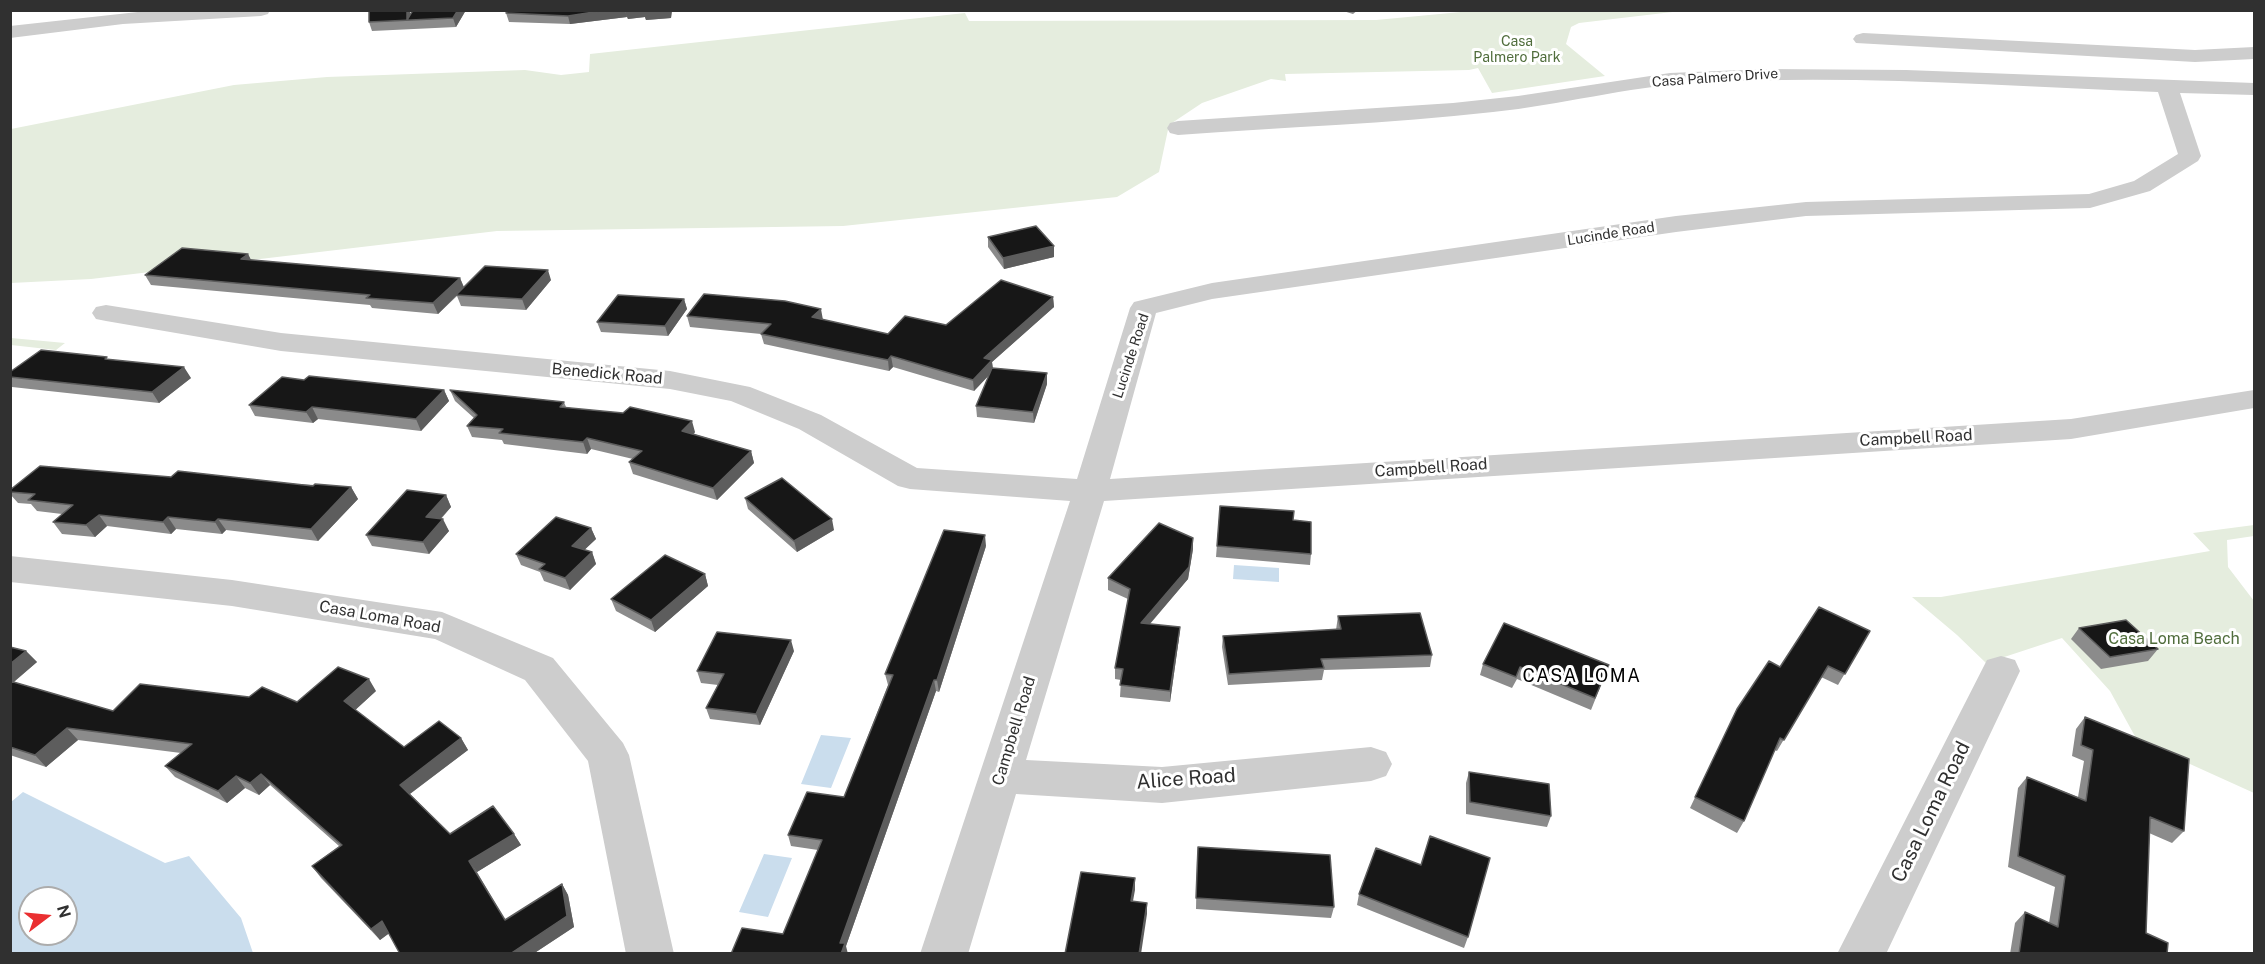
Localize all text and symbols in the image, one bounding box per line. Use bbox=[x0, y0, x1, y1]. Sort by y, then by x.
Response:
park label: Casa Palmero Park bbox=[1473, 34, 1561, 66]
street label: Casa Palmero Drive bbox=[1651, 65, 1779, 91]
street label: Lucinde Road bbox=[1566, 219, 1656, 249]
street label: Lucinde Road bbox=[1109, 311, 1153, 401]
street label: Benedick Road bbox=[551, 360, 663, 388]
street label: Campbell Road bbox=[1859, 425, 1973, 451]
street label: Campbell Road bbox=[1374, 454, 1488, 482]
street label: Casa Loma Road bbox=[318, 597, 442, 637]
park label: Casa Loma Beach bbox=[2108, 629, 2240, 649]
district label: CASA LOMA bbox=[1522, 665, 1642, 687]
street label: Campbell Road bbox=[988, 674, 1040, 788]
street label: Casa Loma Road bbox=[1887, 738, 1975, 886]
street label: Alice Road bbox=[1136, 764, 1236, 794]
north arrow bbox=[18, 886, 78, 946]
text: N bbox=[53, 903, 75, 920]

